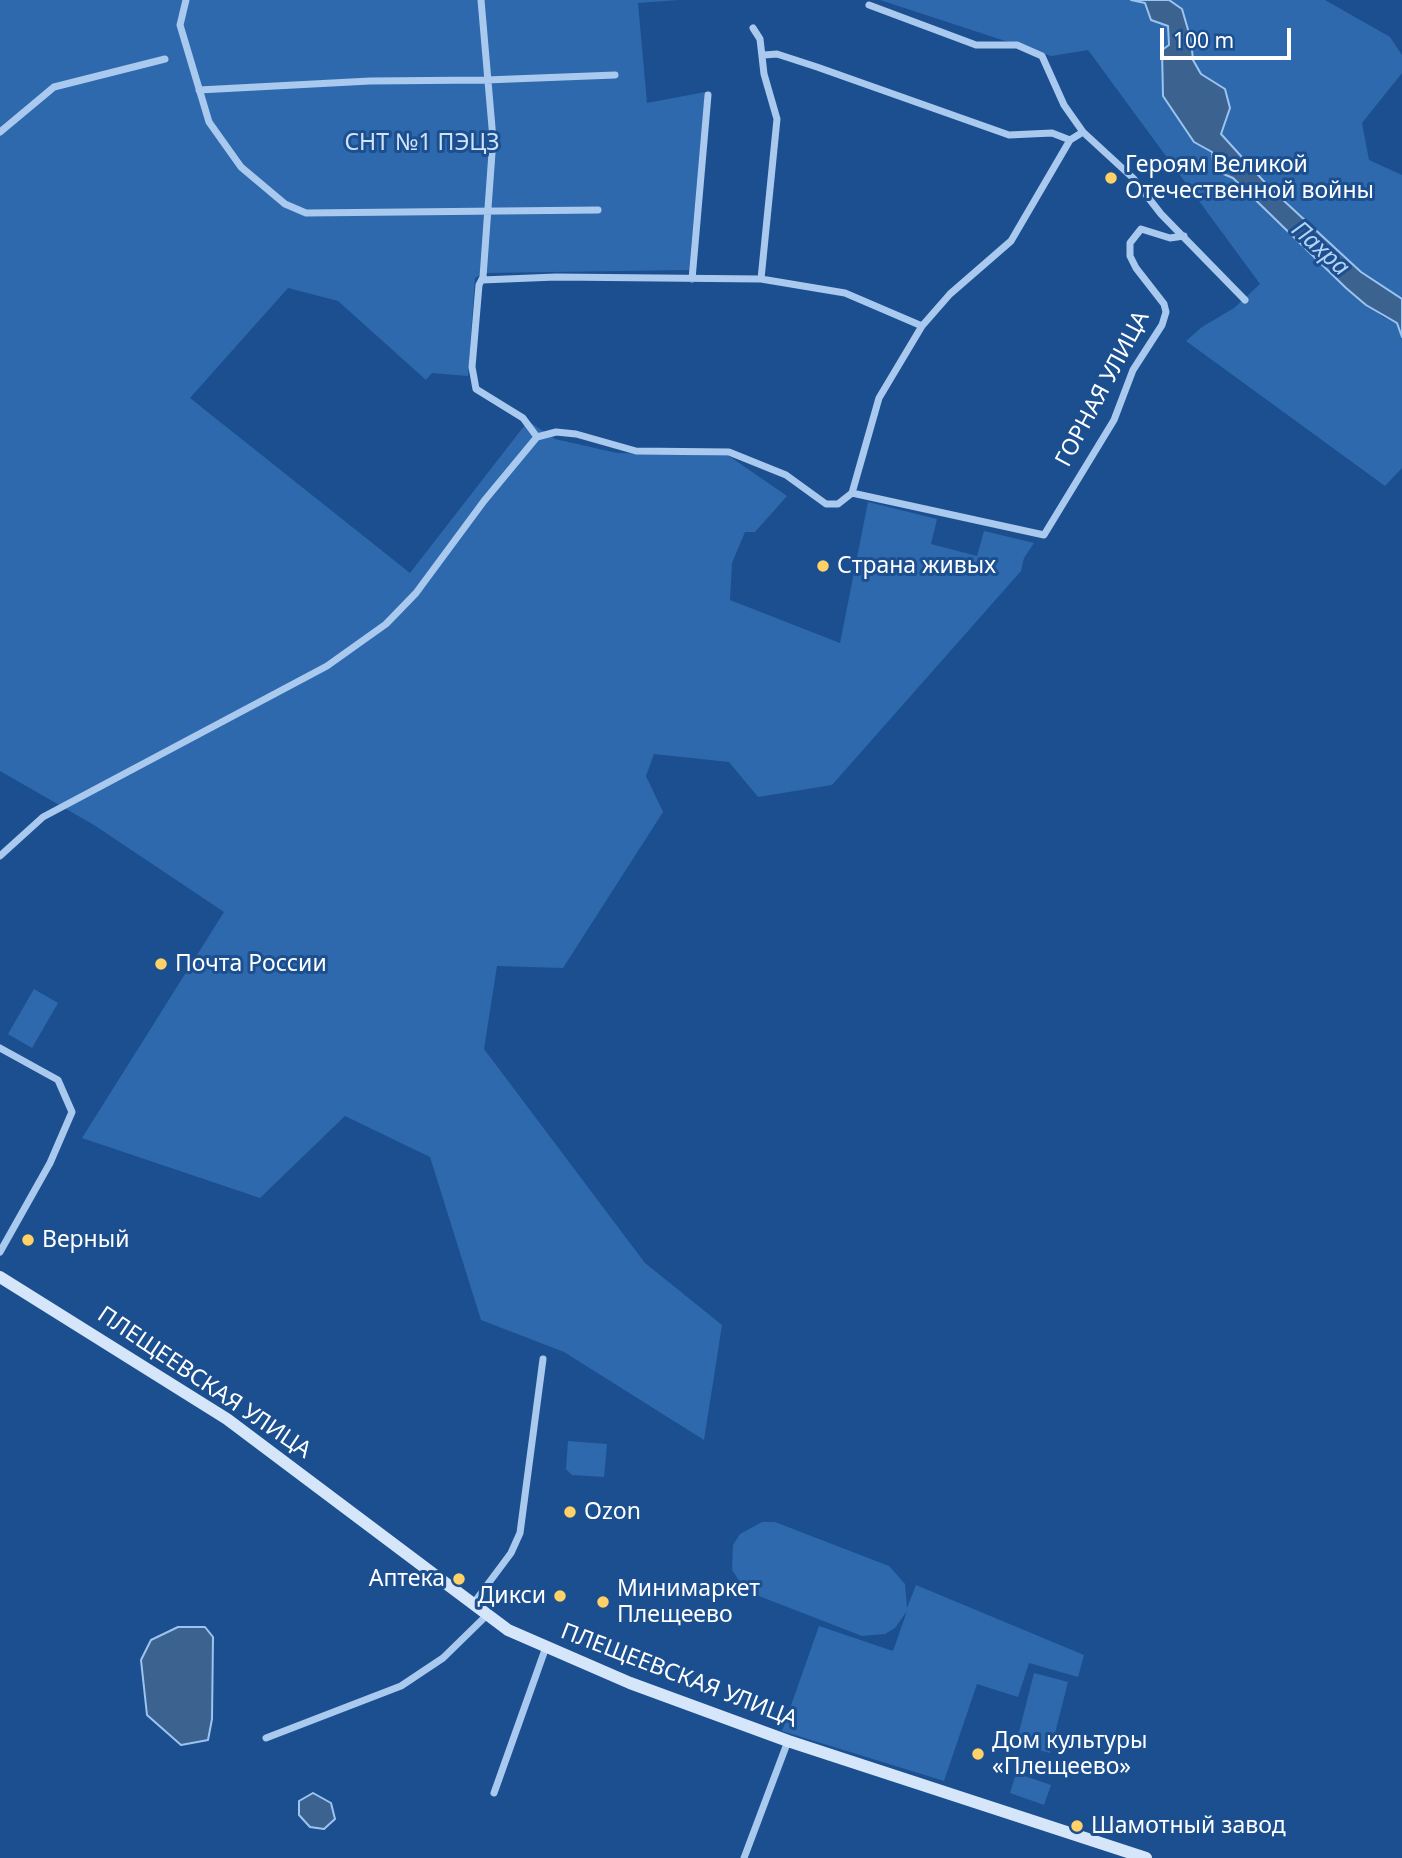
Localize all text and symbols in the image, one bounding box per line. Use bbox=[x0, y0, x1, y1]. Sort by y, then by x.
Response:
scale bar bbox=[1164, 14, 1295, 58]
text: 100 m bbox=[1173, 26, 1234, 54]
park label: СНТ №1 ПЭЦЗ bbox=[344, 129, 500, 157]
place label: Героям Великой Отечественной войны bbox=[1125, 151, 1374, 205]
marker: Героям Великой Отечественной войны bbox=[1103, 170, 1119, 186]
water label: Пахра bbox=[1285, 216, 1355, 282]
street label: ГОРНАЯ УЛИЦА bbox=[1050, 306, 1156, 472]
place label: Страна живых bbox=[837, 552, 996, 580]
marker: Страна живых bbox=[815, 558, 831, 574]
place label: Почта России bbox=[175, 950, 327, 978]
marker: Почта России bbox=[153, 956, 169, 972]
place label: Верный bbox=[42, 1226, 129, 1254]
marker: Верный bbox=[20, 1232, 36, 1248]
street label: ПЛЕЩЕЕВСКАЯ УЛИЦА bbox=[92, 1301, 316, 1465]
place label: Ozon bbox=[584, 1498, 641, 1526]
marker: Ozon bbox=[562, 1504, 578, 1520]
place label: Аптека bbox=[369, 1565, 445, 1593]
marker: Аптека bbox=[451, 1571, 467, 1587]
place label: Минимаркет Плещеево bbox=[617, 1575, 760, 1629]
place label: Дикси bbox=[478, 1582, 546, 1610]
marker: Дикси bbox=[552, 1588, 568, 1604]
marker: Минимаркет Плещеево bbox=[595, 1594, 611, 1610]
street label: ПЛЕЩЕЕВСКАЯ УЛИЦА bbox=[557, 1618, 801, 1734]
place label: Дом культуры «Плещеево» bbox=[992, 1727, 1147, 1781]
marker: Дом культуры «Плещеево» bbox=[970, 1746, 986, 1762]
place label: Шамотный завод bbox=[1091, 1812, 1286, 1840]
marker: Шамотный завод bbox=[1069, 1818, 1085, 1834]

